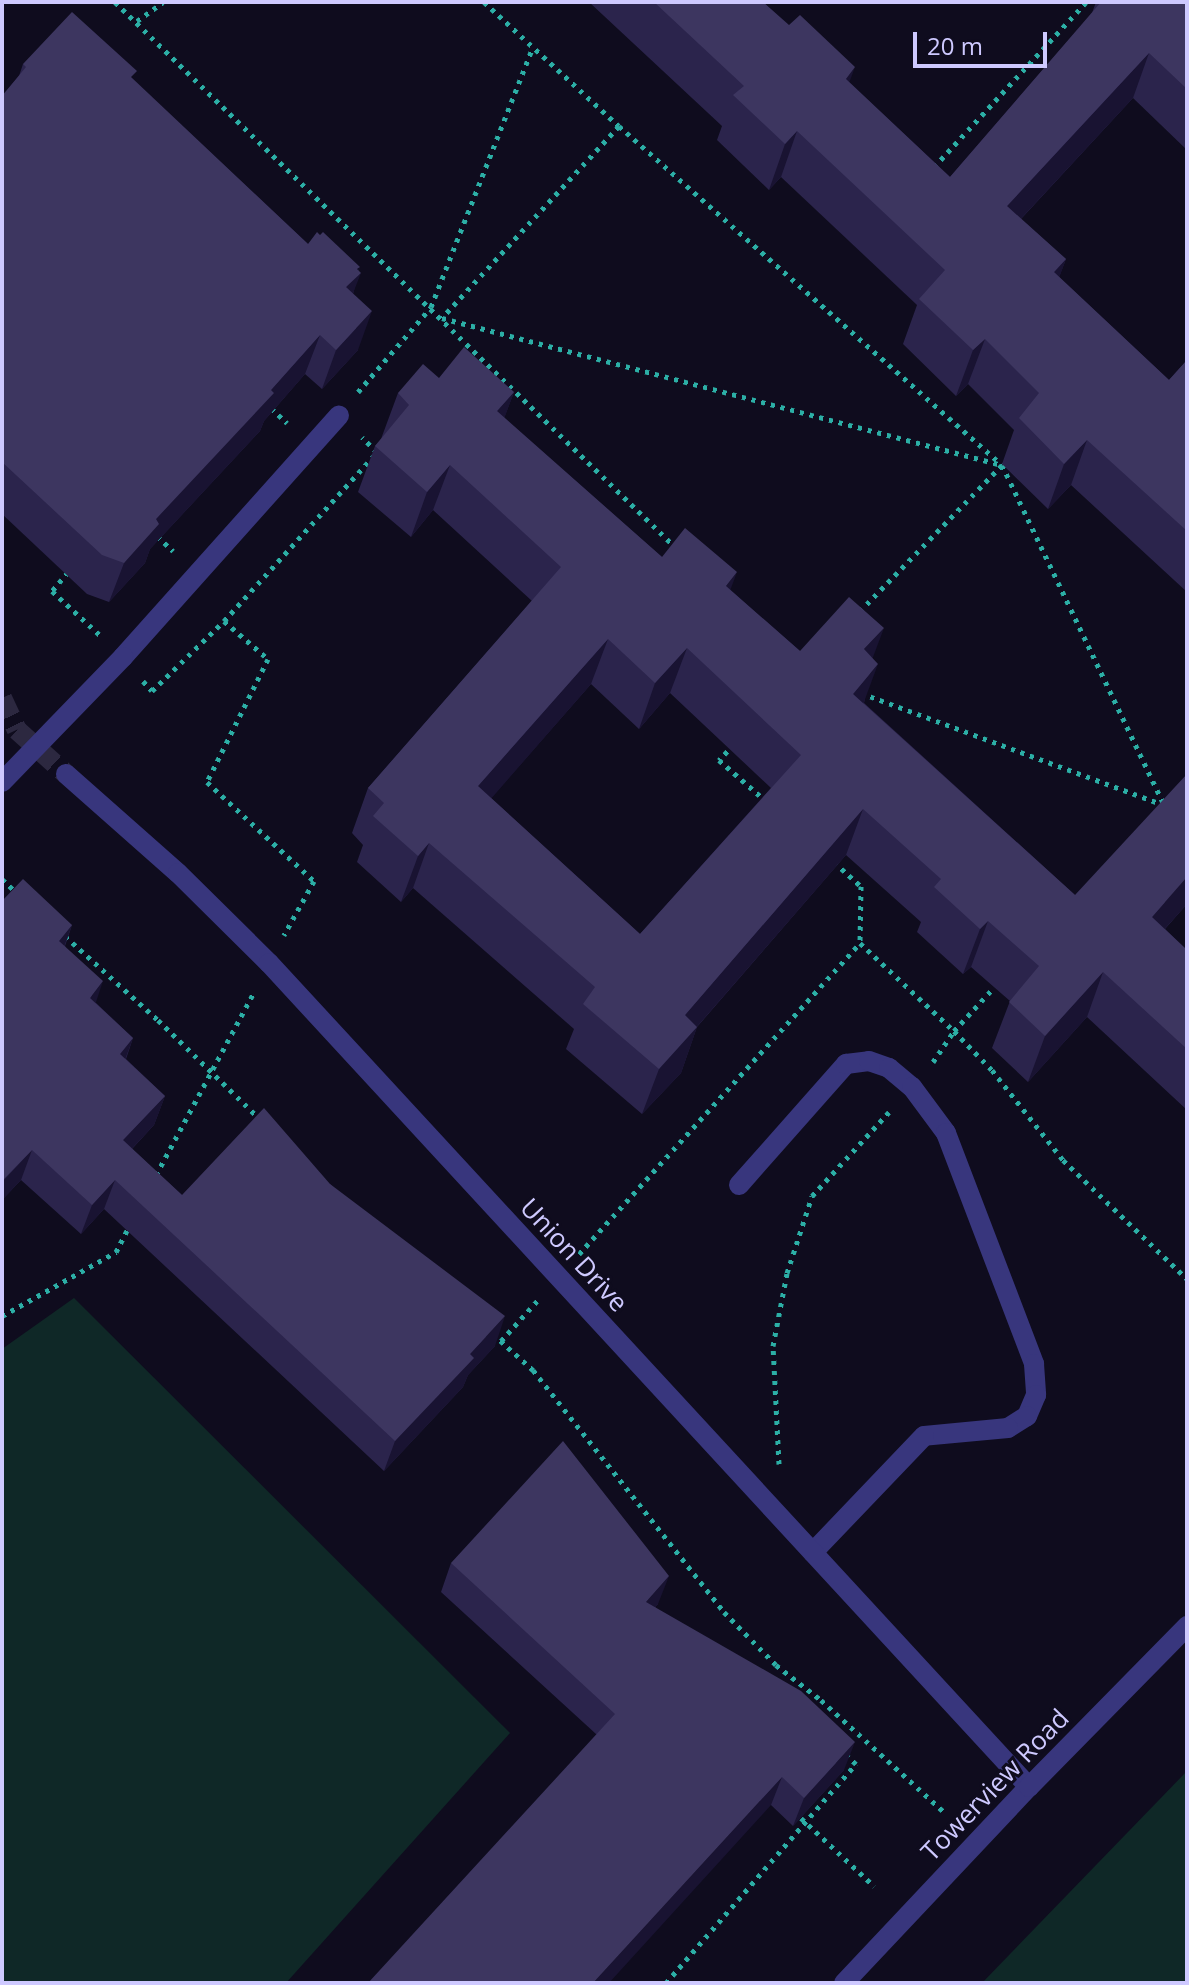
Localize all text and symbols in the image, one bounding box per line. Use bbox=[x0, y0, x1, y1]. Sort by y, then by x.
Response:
scale bar bbox=[917, 16, 1051, 66]
text: 20 m bbox=[927, 29, 983, 62]
street label: Union Drive bbox=[514, 1192, 634, 1318]
street label: Towerview Road bbox=[915, 1703, 1075, 1867]

